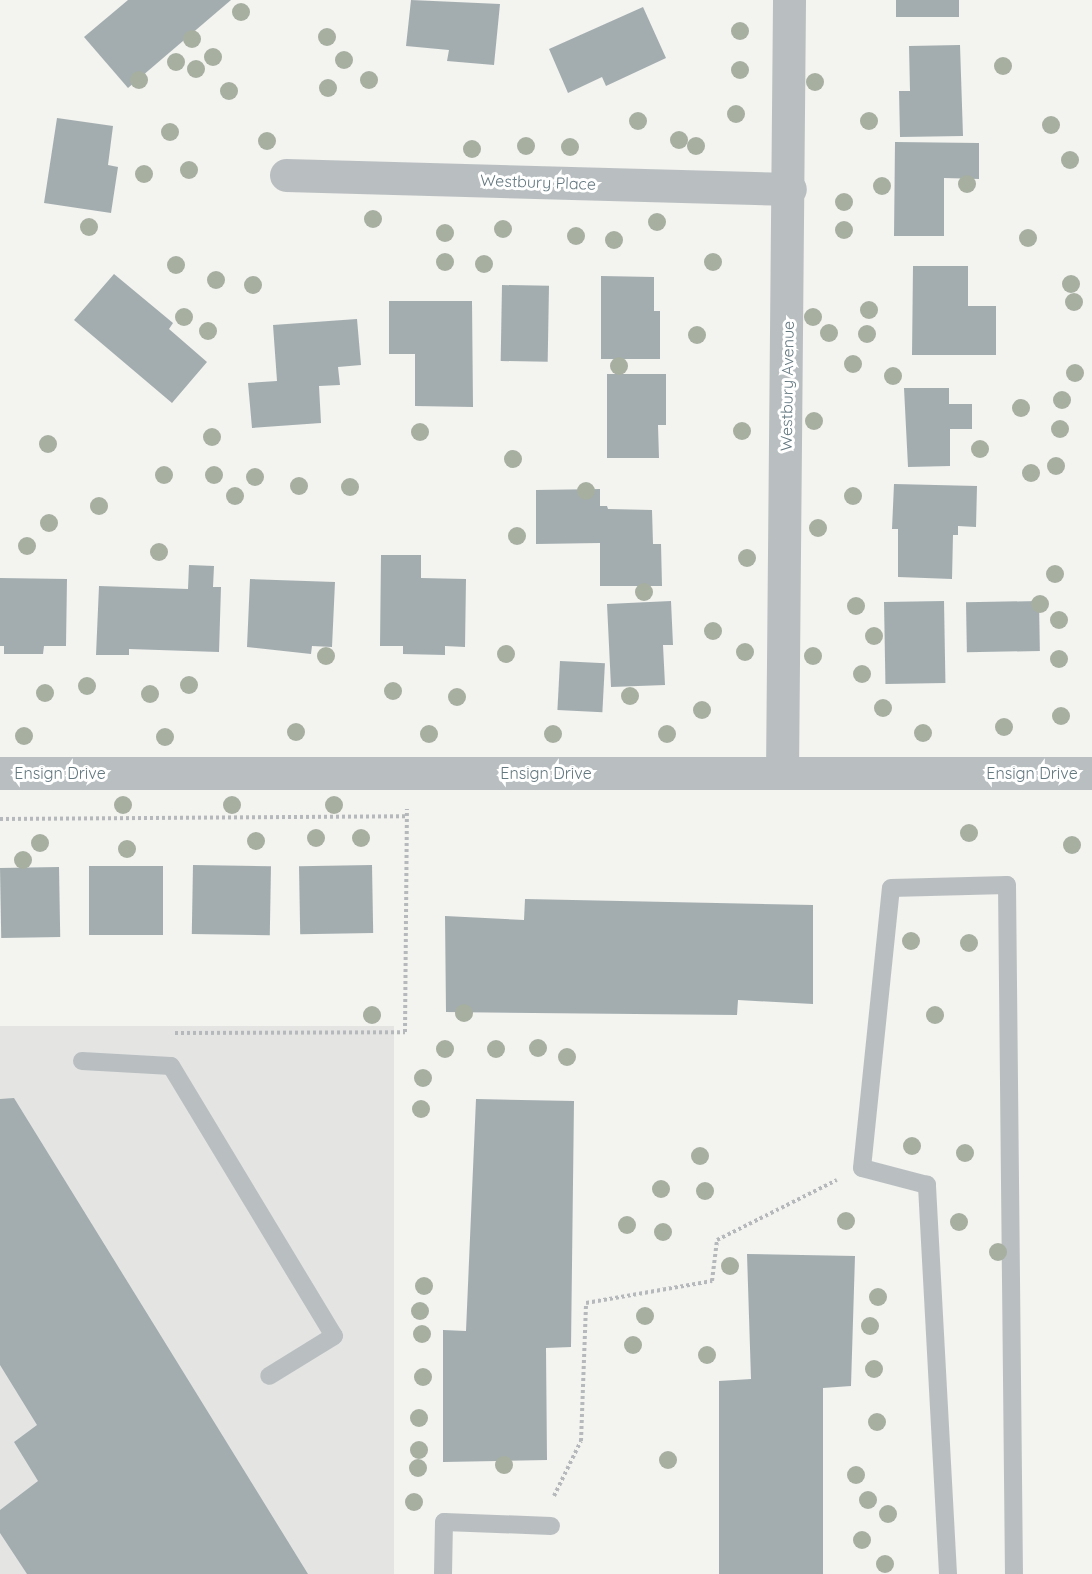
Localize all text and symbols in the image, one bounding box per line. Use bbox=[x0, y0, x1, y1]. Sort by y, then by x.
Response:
street label: Westbury Place bbox=[480, 170, 596, 194]
street label: Westbury Avenue bbox=[776, 321, 798, 451]
street label: Ensign Drive bbox=[14, 763, 106, 783]
street label: Ensign Drive bbox=[500, 763, 592, 783]
street label: Ensign Drive bbox=[986, 763, 1078, 783]

